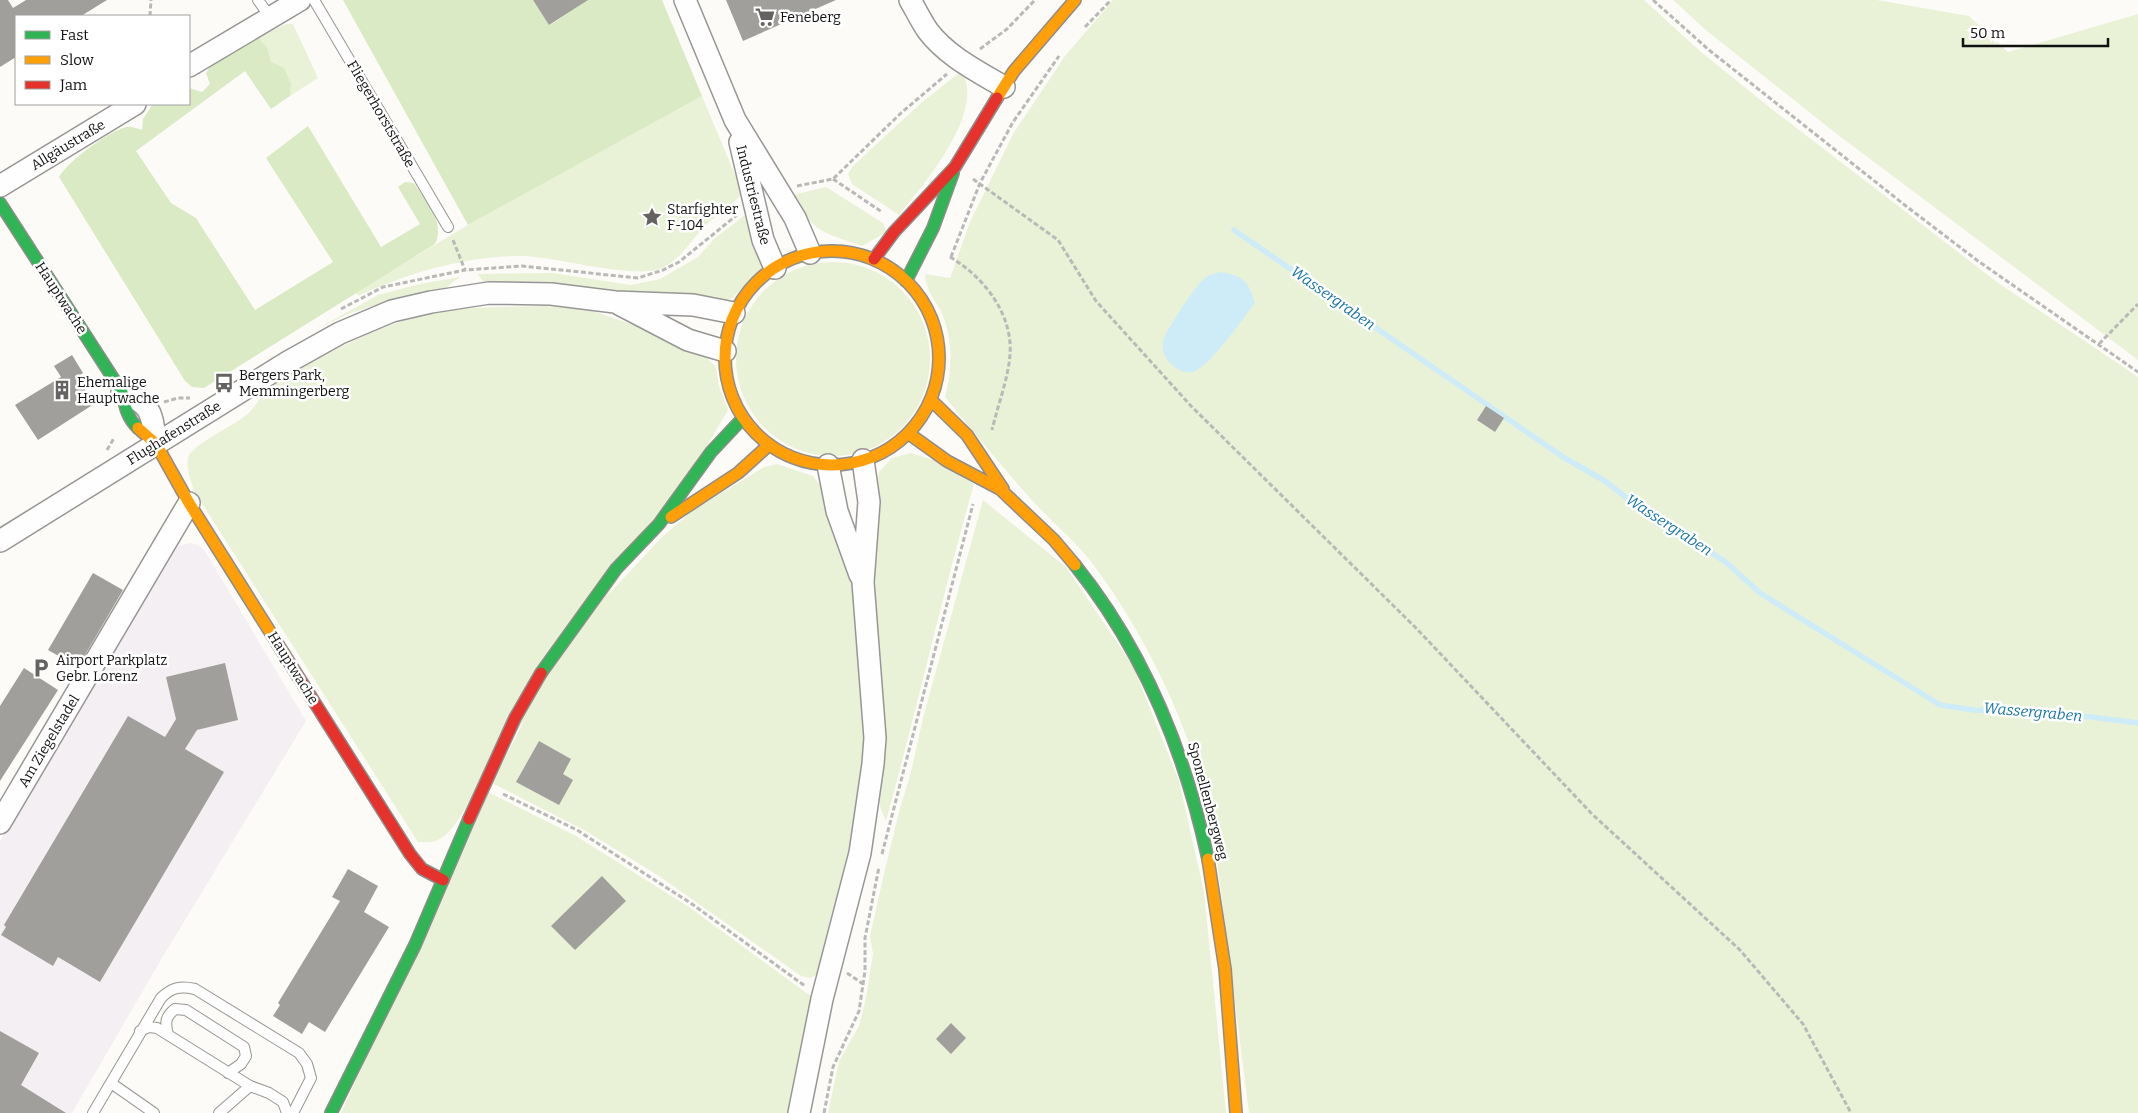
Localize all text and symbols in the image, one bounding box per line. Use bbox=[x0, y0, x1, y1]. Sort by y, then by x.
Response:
supermarket icon: Feneberg bbox=[754, 6, 776, 28]
place label: Feneberg bbox=[780, 9, 841, 26]
legend bbox=[15, 15, 190, 105]
scale bar bbox=[1963, 15, 2108, 47]
text: 50 m bbox=[1970, 24, 2006, 42]
text: Fast bbox=[60, 26, 89, 44]
text: Slow bbox=[60, 51, 95, 69]
street label: Fliegerhorststraße bbox=[343, 57, 419, 171]
text: Jam bbox=[59, 76, 88, 94]
street label: Allgäustraße bbox=[28, 116, 108, 174]
street label: Industriestraße bbox=[732, 143, 774, 247]
place label: Starfighter F-104 bbox=[667, 201, 738, 234]
place icon: Starfighter F-104 bbox=[641, 206, 663, 228]
street label: Hauptwache bbox=[31, 259, 91, 337]
water label: Wassergraben bbox=[1287, 262, 1379, 334]
place label: Bergers Park, Memmingerberg bbox=[239, 367, 350, 400]
bus stop icon: Bergers Park, Memmingerberg bbox=[213, 372, 235, 394]
place label: Ehemalige Hauptwache bbox=[77, 374, 159, 407]
building icon: Ehemalige Hauptwache bbox=[51, 379, 73, 401]
street label: Flughafenstraße bbox=[124, 397, 224, 469]
water label: Wassergraben bbox=[1623, 491, 1715, 559]
street label: Hauptwache bbox=[264, 629, 322, 707]
place label: Airport Parkplatz Gebr. Lorenz bbox=[56, 652, 167, 685]
parking icon: Airport Parkplatz Gebr. Lorenz bbox=[30, 657, 52, 679]
street label: Am Ziegelstadel bbox=[15, 692, 83, 790]
water label: Wassergraben bbox=[1983, 699, 2083, 725]
street label: Sponellenbergweg bbox=[1184, 740, 1232, 862]

